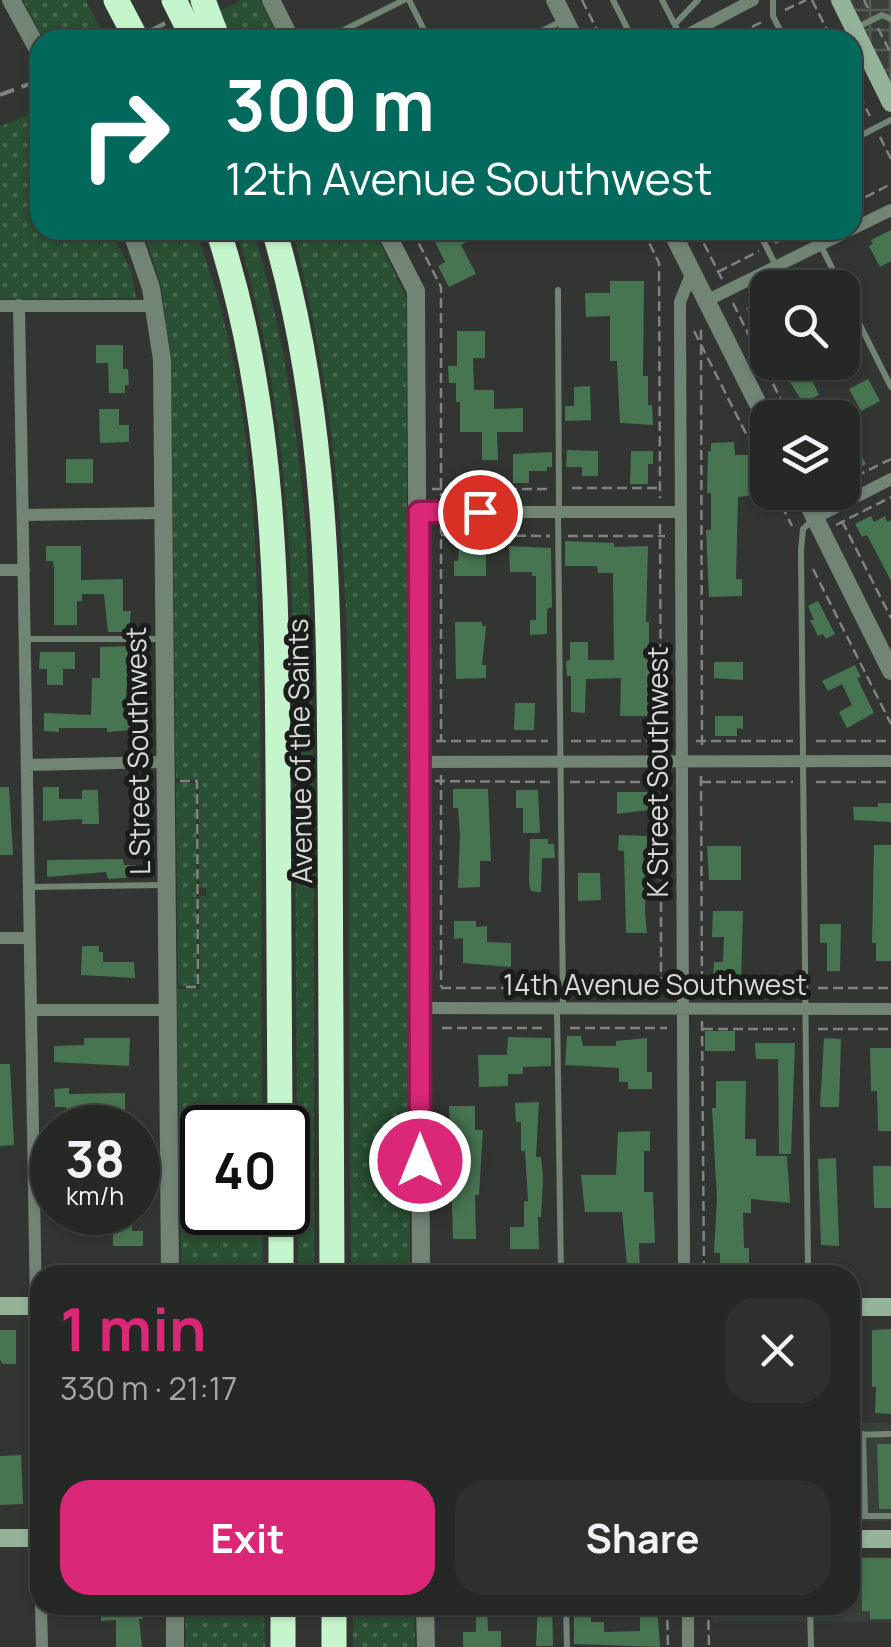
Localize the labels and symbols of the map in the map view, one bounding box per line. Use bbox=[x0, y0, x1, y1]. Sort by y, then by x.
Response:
pin bbox=[438, 470, 523, 555]
street label: Avenue of the Saints bbox=[278, 618, 320, 884]
street label: L Street Southwest bbox=[116, 627, 158, 875]
street label: K Street Southwest bbox=[638, 646, 676, 898]
street label: 14th Avenue Southwest bbox=[503, 965, 807, 1003]
speed limit sign: 40 bbox=[180, 1105, 310, 1235]
position arrow bbox=[368, 1109, 472, 1213]

